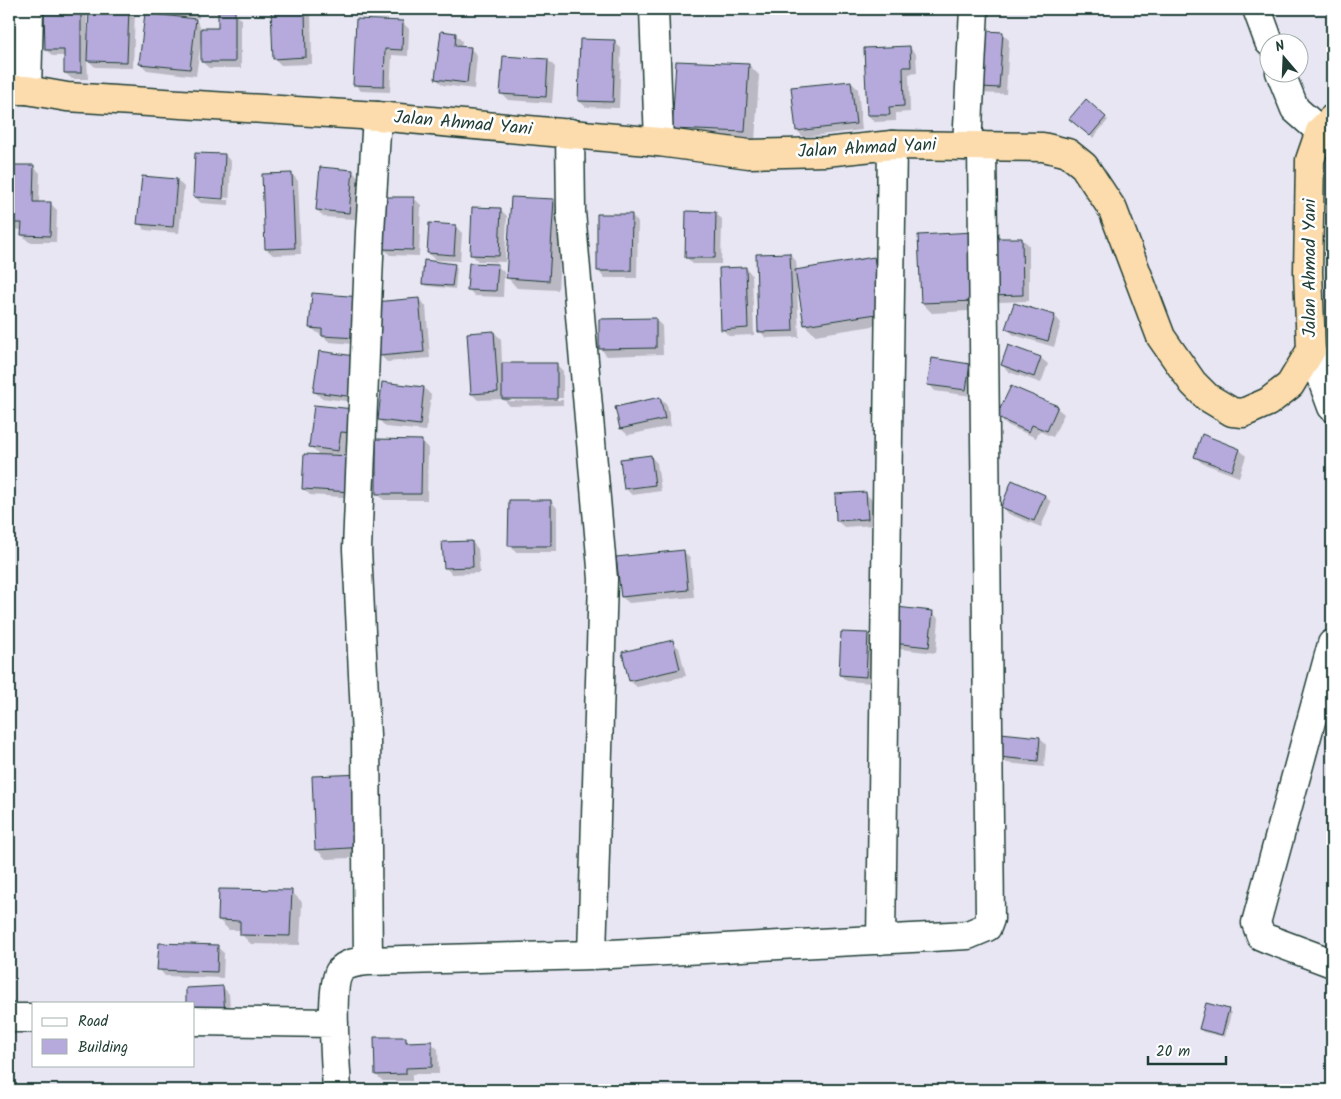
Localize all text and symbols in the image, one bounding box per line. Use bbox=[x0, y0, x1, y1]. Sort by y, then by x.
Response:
north arrow bbox=[1258, 32, 1308, 82]
text: N bbox=[1272, 35, 1288, 58]
street label: Jalan Ahmad Yani bbox=[393, 104, 534, 145]
street label: Jalan Ahmad Yani bbox=[797, 131, 938, 167]
street label: Jalan Ahmad Yani bbox=[1296, 198, 1325, 337]
legend bbox=[32, 1002, 195, 1066]
text: Road bbox=[78, 1010, 109, 1034]
scale bar bbox=[1148, 1034, 1226, 1066]
text: Building bbox=[78, 1036, 128, 1060]
text: 20 m bbox=[1156, 1040, 1190, 1064]

